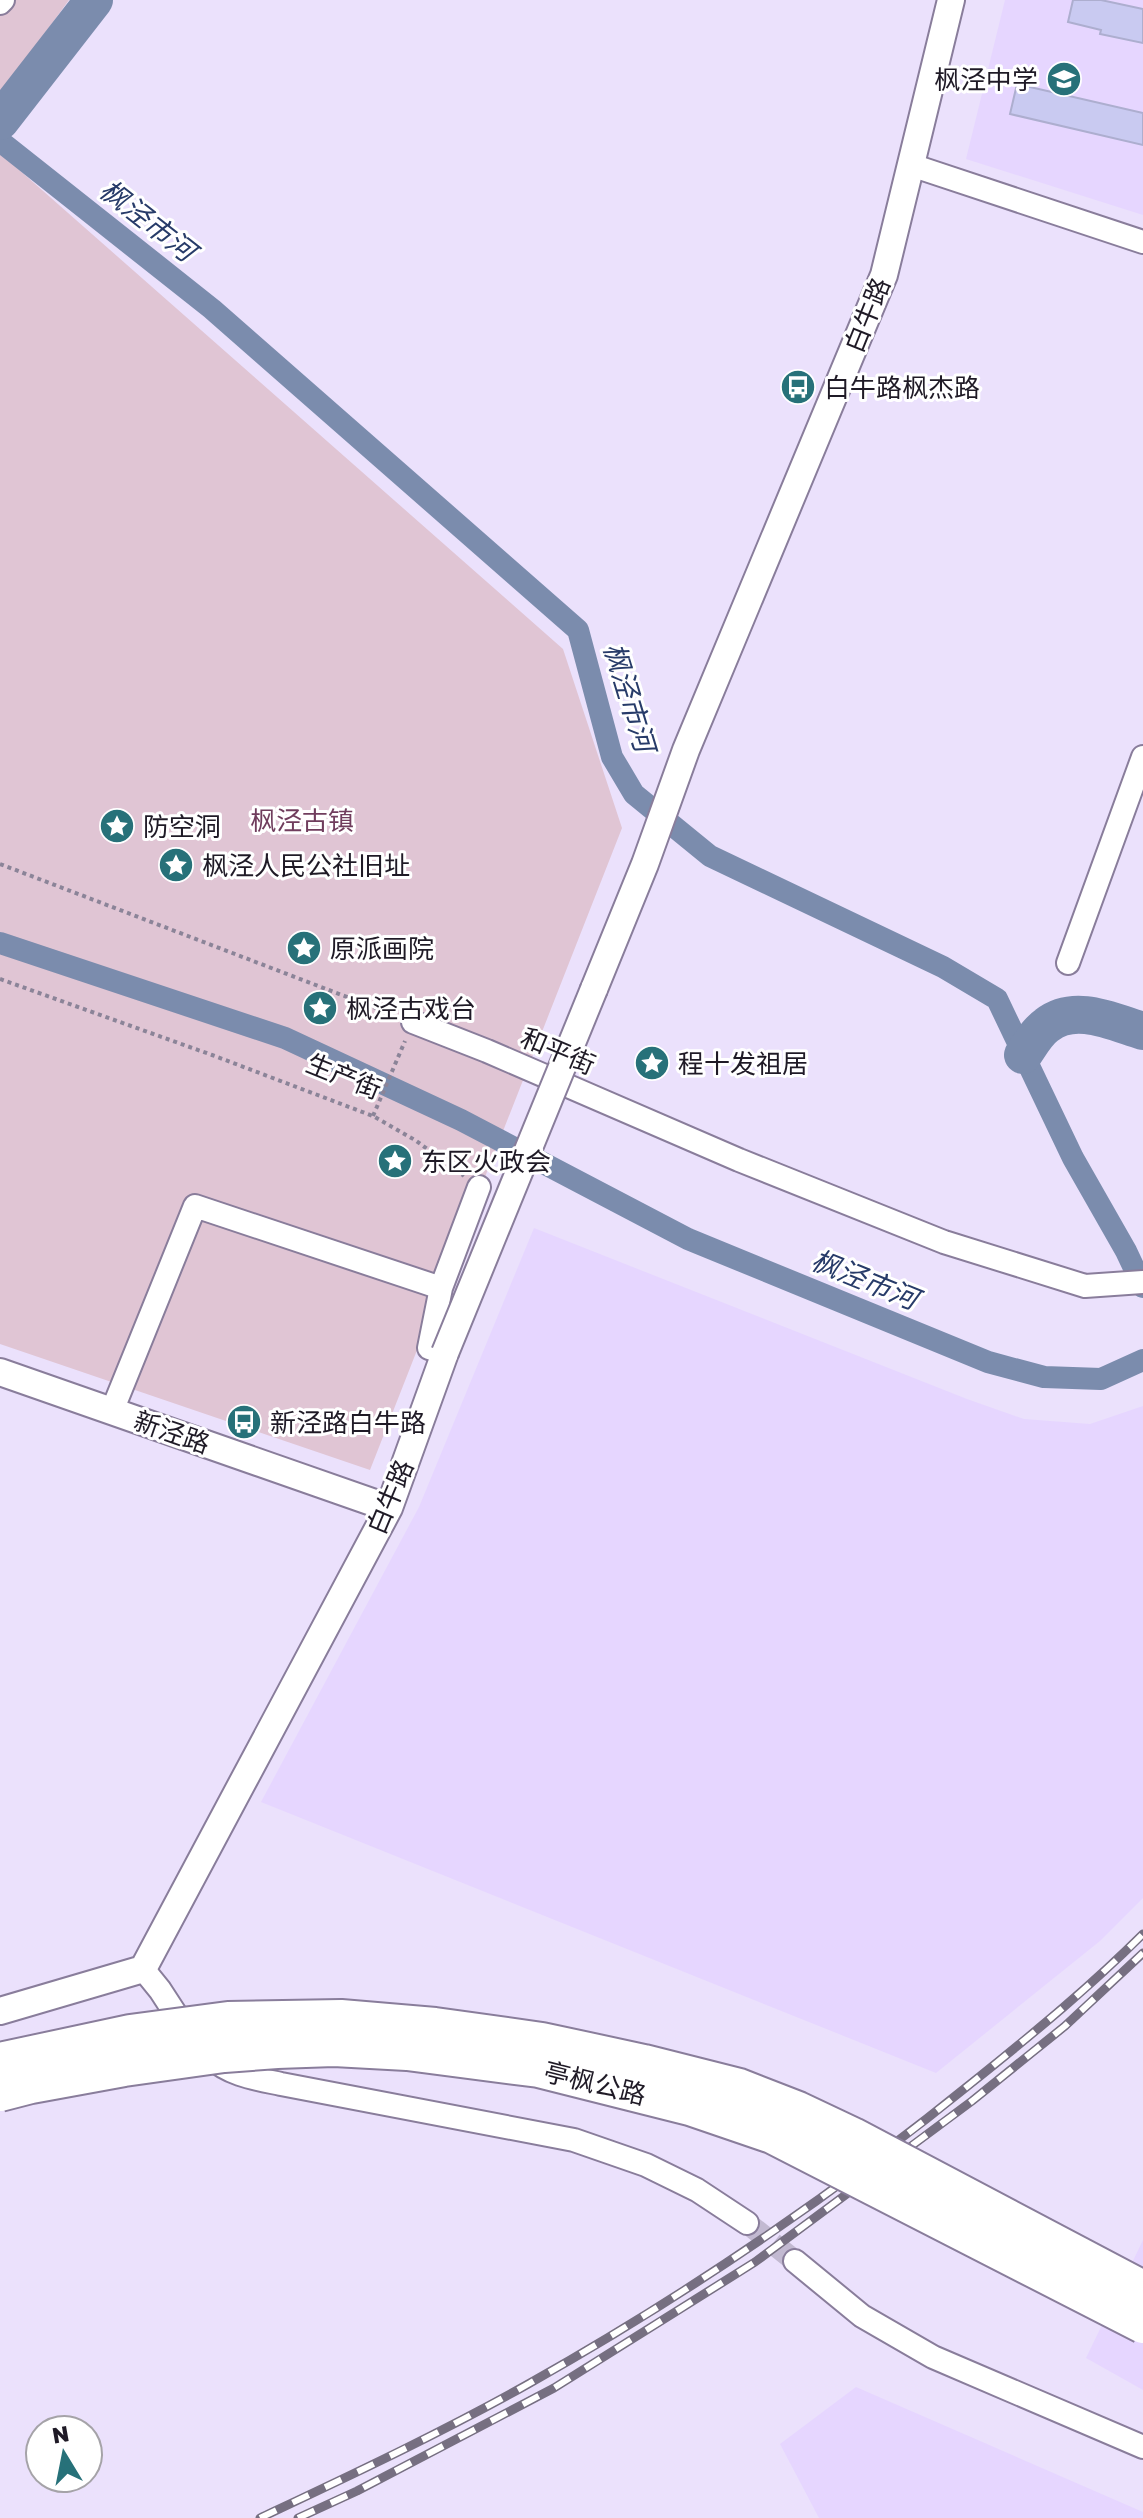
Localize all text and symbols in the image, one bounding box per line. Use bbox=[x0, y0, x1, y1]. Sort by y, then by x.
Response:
school or university icon: 枫泾中学 bbox=[1045, 60, 1083, 98]
place label: 枫泾中学 bbox=[934, 64, 1038, 95]
water label: 枫泾市河 bbox=[94, 173, 206, 271]
street label: 白牛路 bbox=[838, 273, 896, 357]
bus stop icon: 白牛路枫杰路 bbox=[779, 368, 817, 406]
place label: 白牛路枫杰路 bbox=[824, 372, 980, 403]
water label: 枫泾市河 bbox=[598, 639, 664, 760]
park label: 枫泾古镇 bbox=[250, 805, 354, 836]
place icon: 防空洞 bbox=[98, 807, 136, 845]
place label: 防空洞 bbox=[143, 811, 221, 842]
place icon: 枫泾人民公社旧址 bbox=[157, 846, 195, 884]
place label: 枫泾人民公社旧址 bbox=[202, 850, 410, 881]
place icon: 原派画院 bbox=[285, 929, 323, 967]
place label: 原派画院 bbox=[330, 933, 434, 964]
place icon: 枫泾古戏台 bbox=[301, 989, 339, 1027]
place label: 枫泾古戏台 bbox=[346, 993, 476, 1024]
street label: 和平街 bbox=[516, 1021, 600, 1081]
place icon: 程十发祖居 bbox=[633, 1044, 671, 1082]
street label: 生产街 bbox=[302, 1047, 386, 1105]
place label: 程十发祖居 bbox=[678, 1048, 808, 1079]
place icon: 东区火政会 bbox=[376, 1142, 414, 1180]
place label: 东区火政会 bbox=[421, 1146, 551, 1177]
water label: 枫泾市河 bbox=[807, 1243, 928, 1317]
bus stop icon: 新泾路白牛路 bbox=[225, 1403, 263, 1441]
street label: 新泾路 bbox=[130, 1405, 214, 1459]
place label: 新泾路白牛路 bbox=[270, 1407, 426, 1438]
street label: 白牛路 bbox=[360, 1455, 420, 1539]
street label: 亭枫公路 bbox=[541, 2055, 649, 2111]
north arrow bbox=[24, 2414, 104, 2494]
text: N bbox=[50, 2419, 71, 2449]

